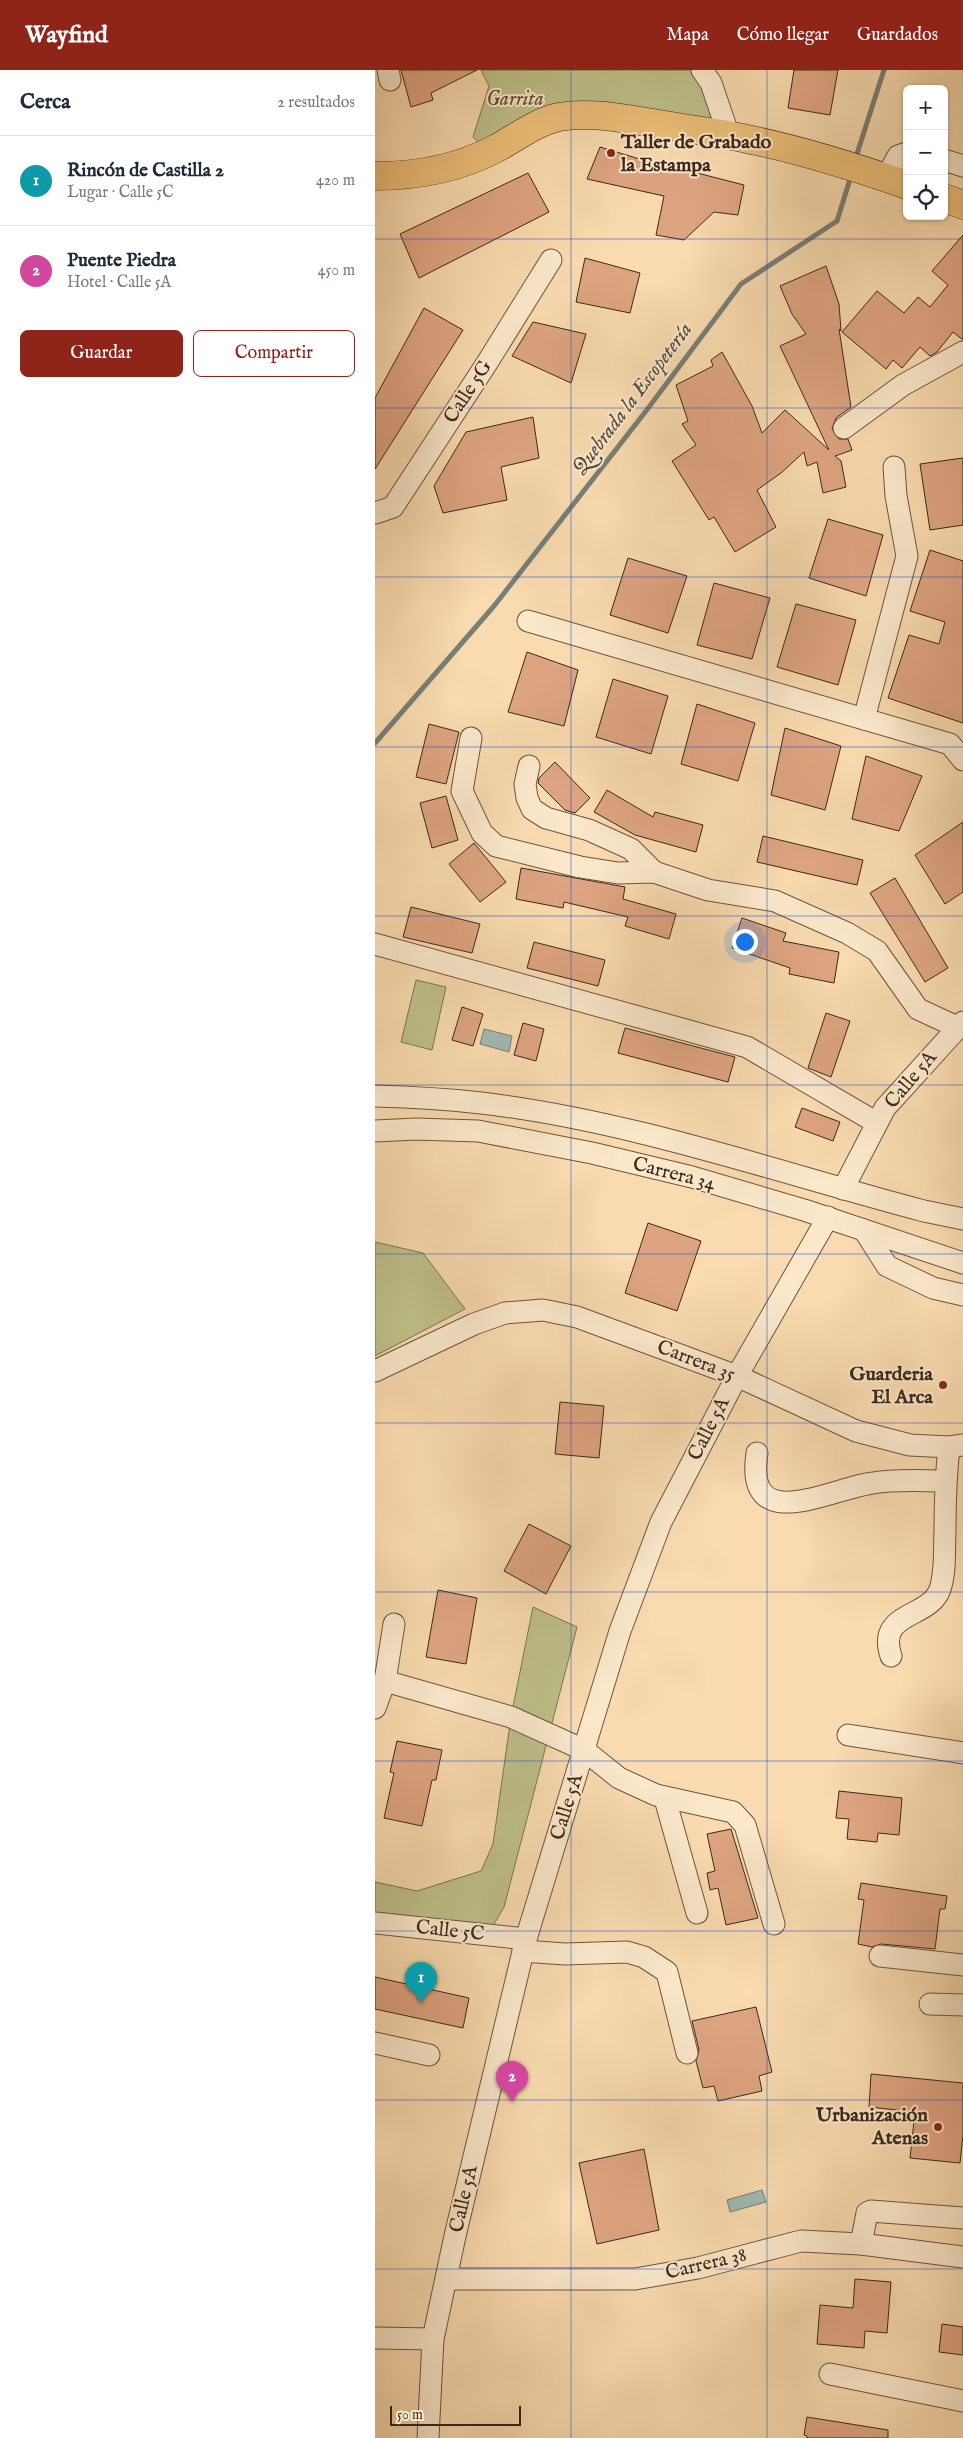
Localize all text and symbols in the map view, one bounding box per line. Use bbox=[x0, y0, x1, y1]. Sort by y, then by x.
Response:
text: Wayfind bbox=[25, 20, 108, 51]
text: Mapa bbox=[666, 24, 709, 47]
text: Cómo llegar bbox=[737, 24, 829, 47]
text: Guardados bbox=[857, 24, 938, 47]
map controls bbox=[903, 85, 948, 220]
button: + bbox=[903, 85, 948, 130]
park label: Garrita bbox=[486, 87, 544, 112]
text: Cerca bbox=[20, 89, 70, 116]
text: 2 resultados bbox=[277, 93, 355, 113]
place label: Taller de Grabado la Estampa bbox=[620, 130, 772, 178]
button: − bbox=[903, 130, 948, 175]
marker: Taller de Grabado la Estampa bbox=[605, 147, 617, 159]
text: Rincón de Castilla 2 bbox=[67, 159, 224, 183]
text: 1 bbox=[33, 171, 39, 191]
text: 420 m bbox=[316, 171, 355, 191]
button: locate bbox=[903, 175, 948, 220]
text: Lugar · Calle 5C bbox=[67, 183, 174, 203]
text: Puente Piedra bbox=[67, 249, 176, 273]
text: 2 bbox=[32, 261, 40, 281]
text: 450 m bbox=[318, 261, 355, 281]
text: Hotel · Calle 5A bbox=[67, 273, 171, 293]
water label: Quebrada la Escopetería bbox=[567, 317, 699, 481]
button: Guardar bbox=[20, 330, 183, 377]
button: Compartir bbox=[193, 330, 355, 377]
street label: Calle 5G bbox=[438, 356, 498, 428]
your location bbox=[732, 929, 758, 955]
street label: Calle 5A bbox=[880, 1046, 943, 1114]
street label: Carrera 34 bbox=[630, 1152, 718, 1196]
street label: Carrera 35 bbox=[653, 1335, 739, 1387]
place label: Guarderia El Arca bbox=[850, 1362, 933, 1410]
marker: Guarderia El Arca bbox=[937, 1379, 949, 1391]
street label: Calle 5A bbox=[682, 1393, 736, 1465]
street label: Calle 5A bbox=[545, 1770, 589, 1843]
street label: Calle 5C bbox=[414, 1915, 486, 1947]
pin: 1 bbox=[405, 1962, 437, 2003]
pin: 2 bbox=[496, 2061, 528, 2102]
place label: Urbanización Atenas bbox=[815, 2103, 928, 2151]
marker: Urbanización Atenas bbox=[932, 2121, 944, 2133]
street label: Calle 5A bbox=[444, 2163, 484, 2235]
street label: Carrera 38 bbox=[663, 2243, 749, 2285]
scale bar bbox=[390, 2403, 521, 2426]
text: 50 m bbox=[397, 2406, 423, 2424]

